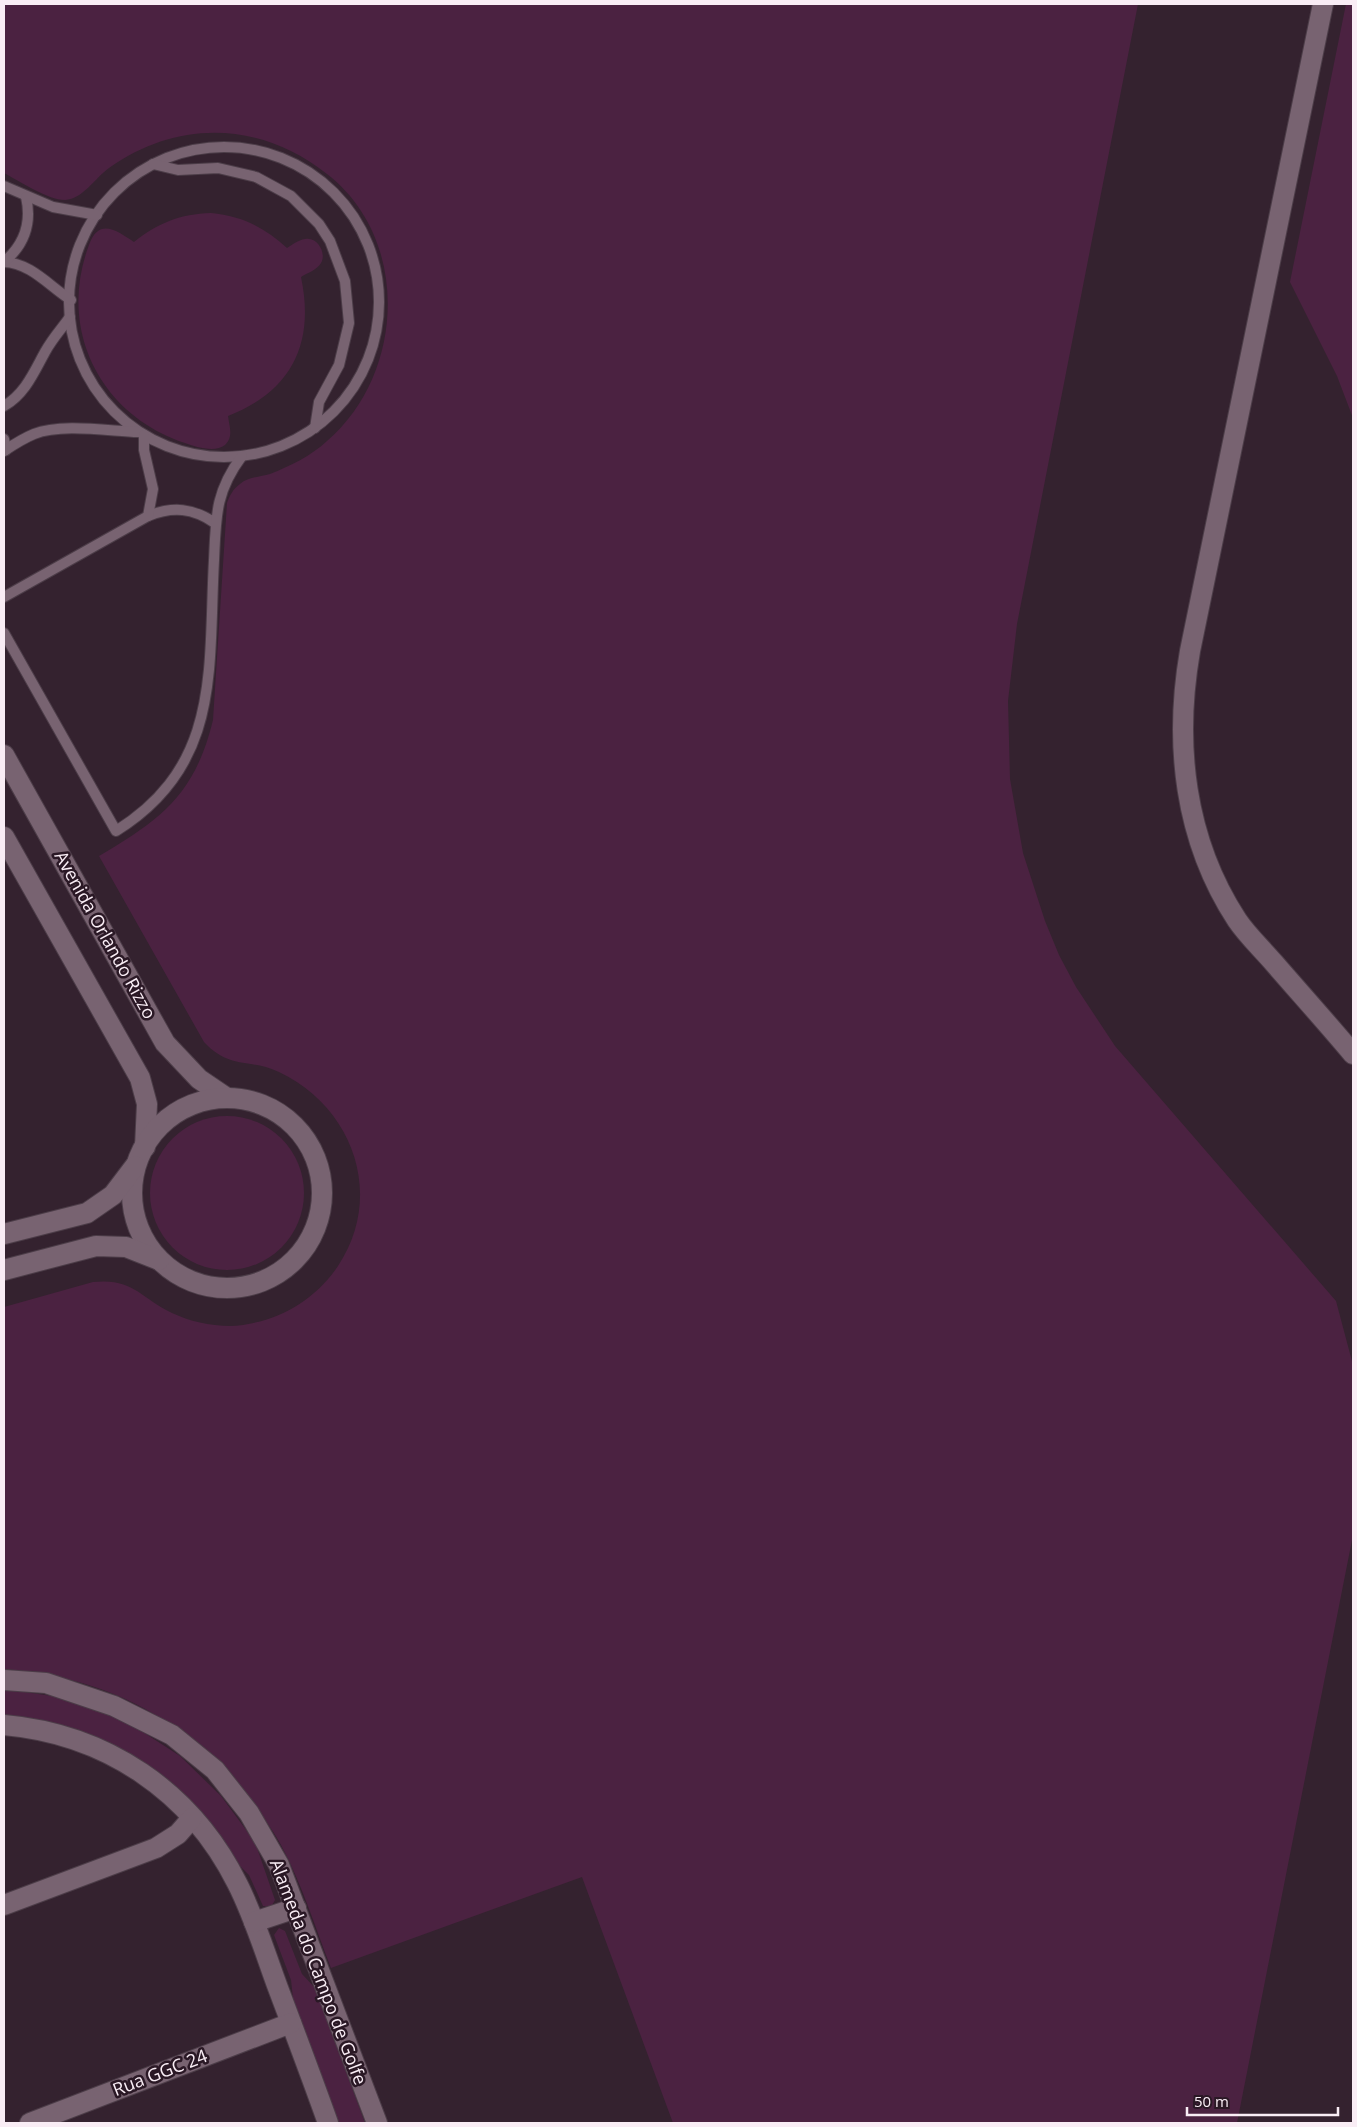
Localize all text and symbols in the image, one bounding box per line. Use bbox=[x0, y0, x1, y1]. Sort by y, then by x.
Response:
street label: Avenida Orlando Rizzo bbox=[50, 846, 162, 1023]
street label: Alameda do Campo de Golfe bbox=[265, 1855, 373, 2088]
street label: Rua GGC 24 bbox=[109, 2043, 210, 2101]
scale bar bbox=[1187, 2084, 1338, 2116]
text: 50 m bbox=[1194, 2091, 1229, 2111]

